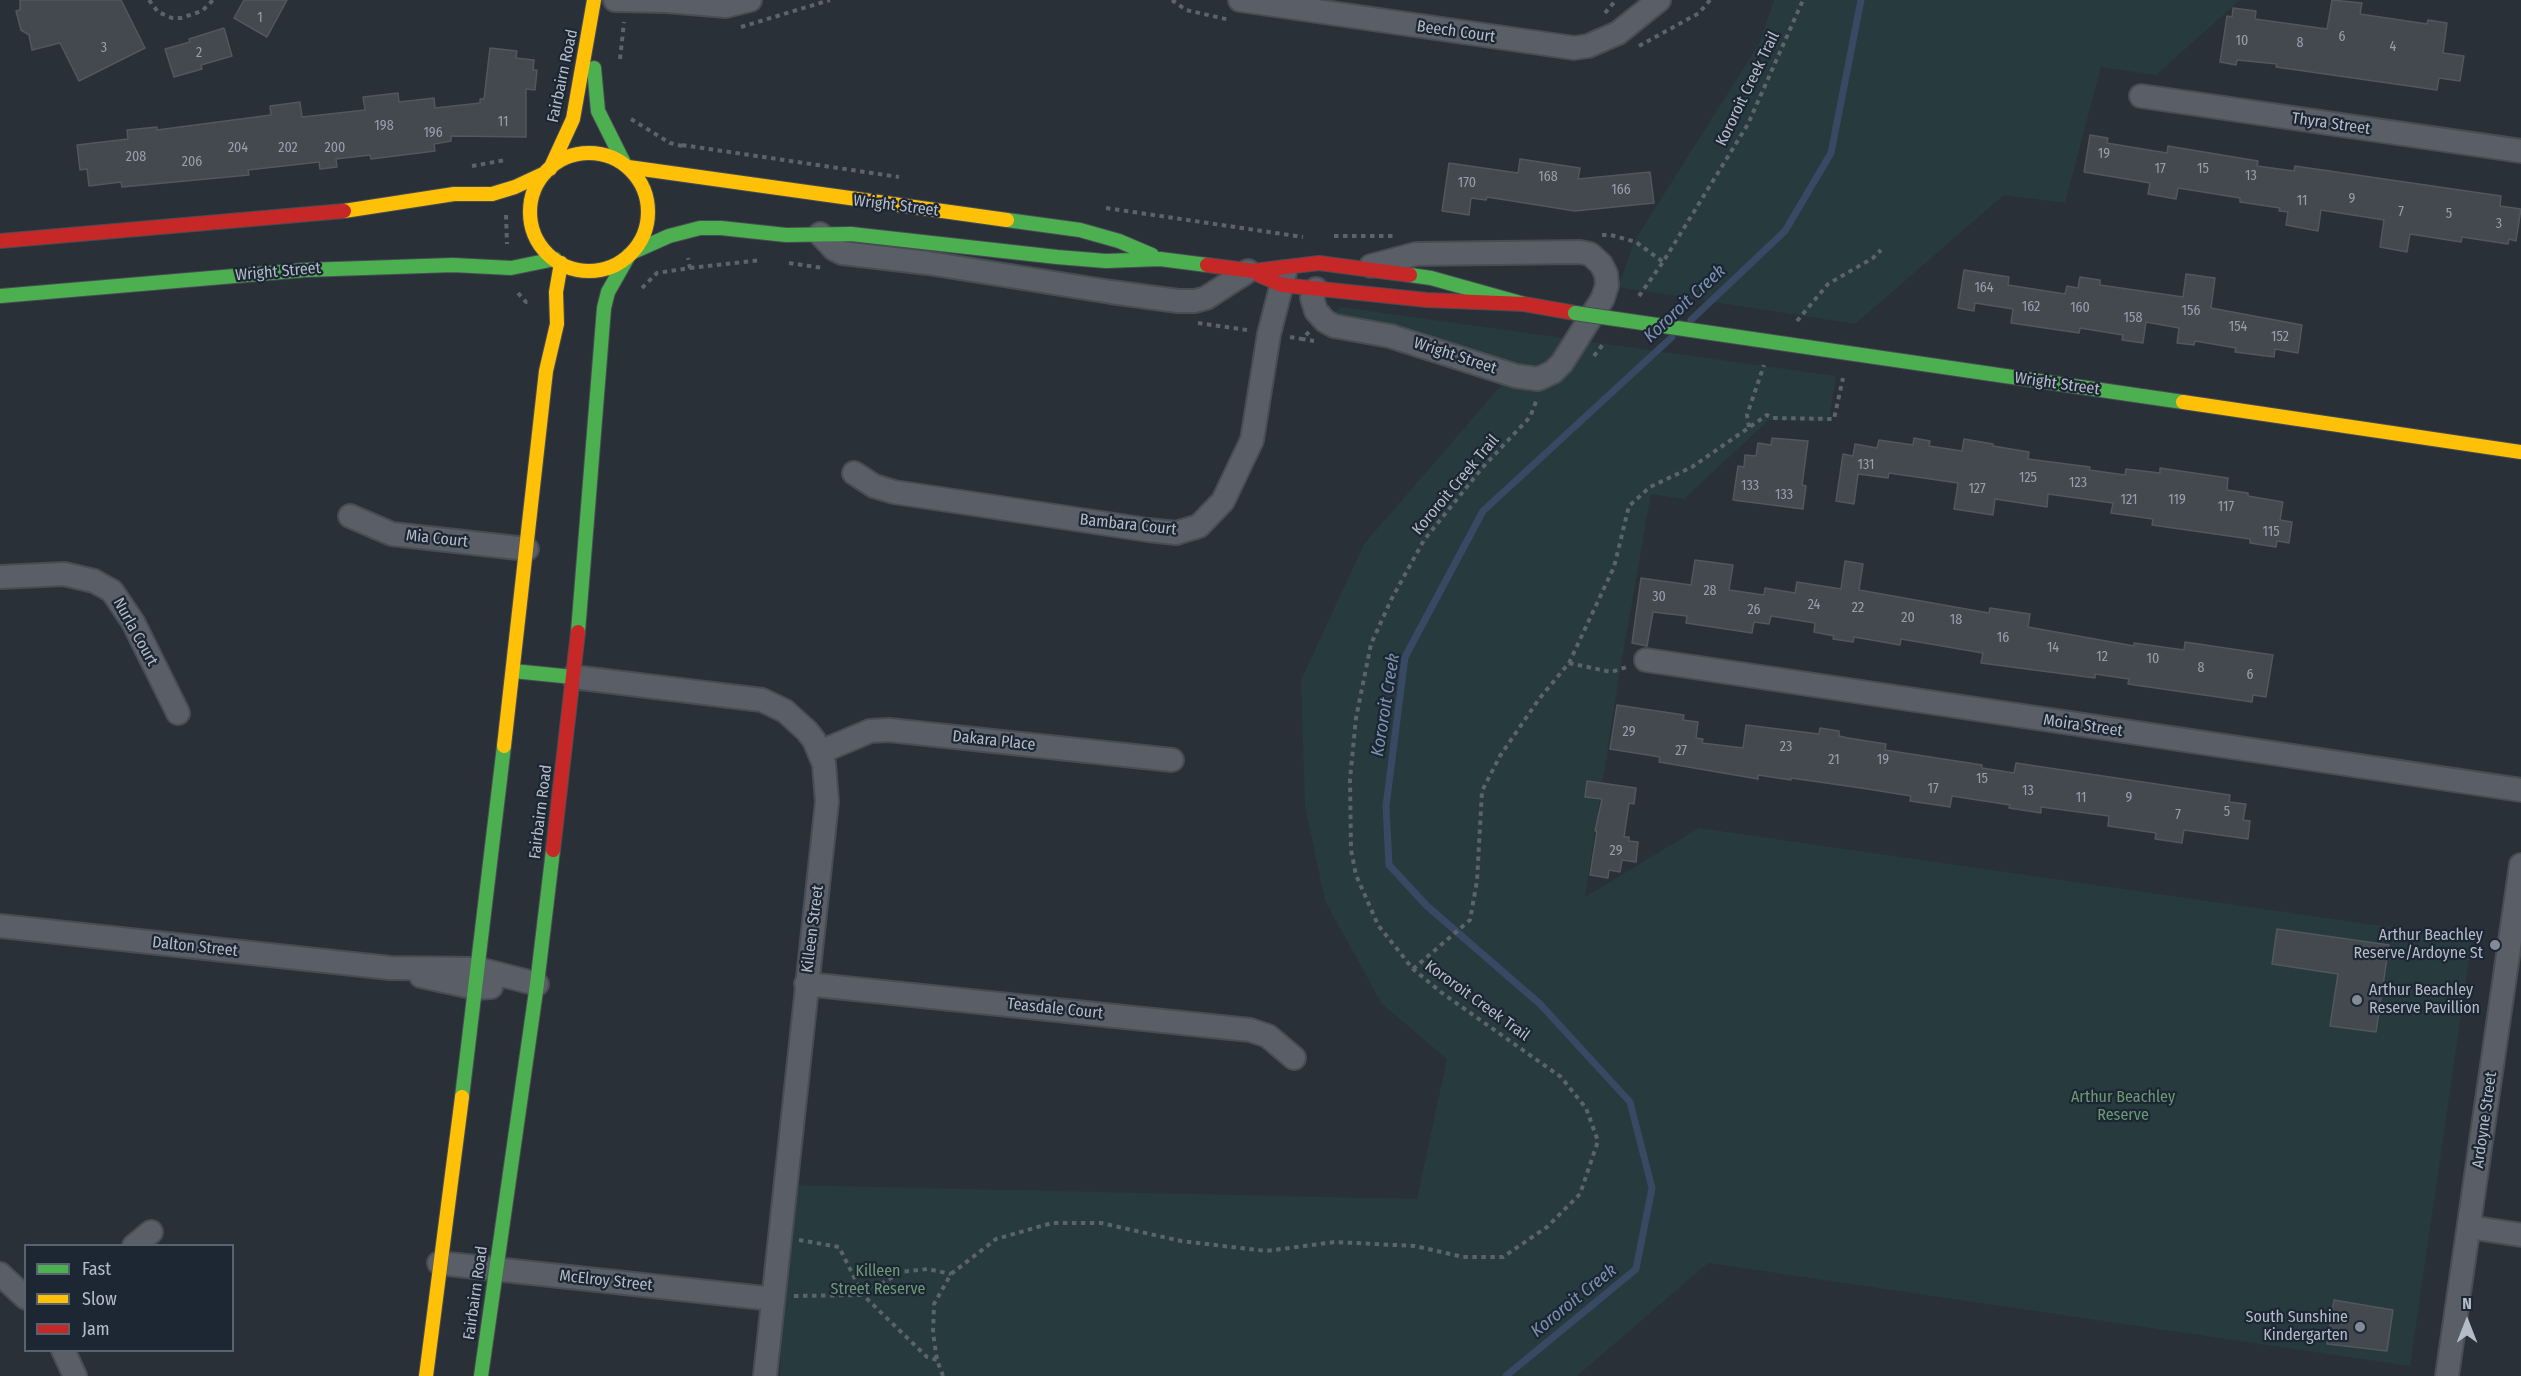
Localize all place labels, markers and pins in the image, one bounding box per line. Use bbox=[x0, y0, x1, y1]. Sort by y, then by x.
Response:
place label: Arthur Beachley Reserve/Ardoyne St bbox=[2353, 926, 2483, 964]
marker: Arthur Beachley Reserve/Ardoyne St bbox=[2488, 938, 2502, 952]
place label: Arthur Beachley Reserve Pavillion bbox=[2369, 981, 2480, 1019]
marker: Arthur Beachley Reserve Pavillion bbox=[2350, 993, 2364, 1007]
place label: South Sunshine Kindergarten bbox=[2245, 1308, 2348, 1346]
marker: South Sunshine Kindergarten bbox=[2353, 1320, 2367, 1334]

